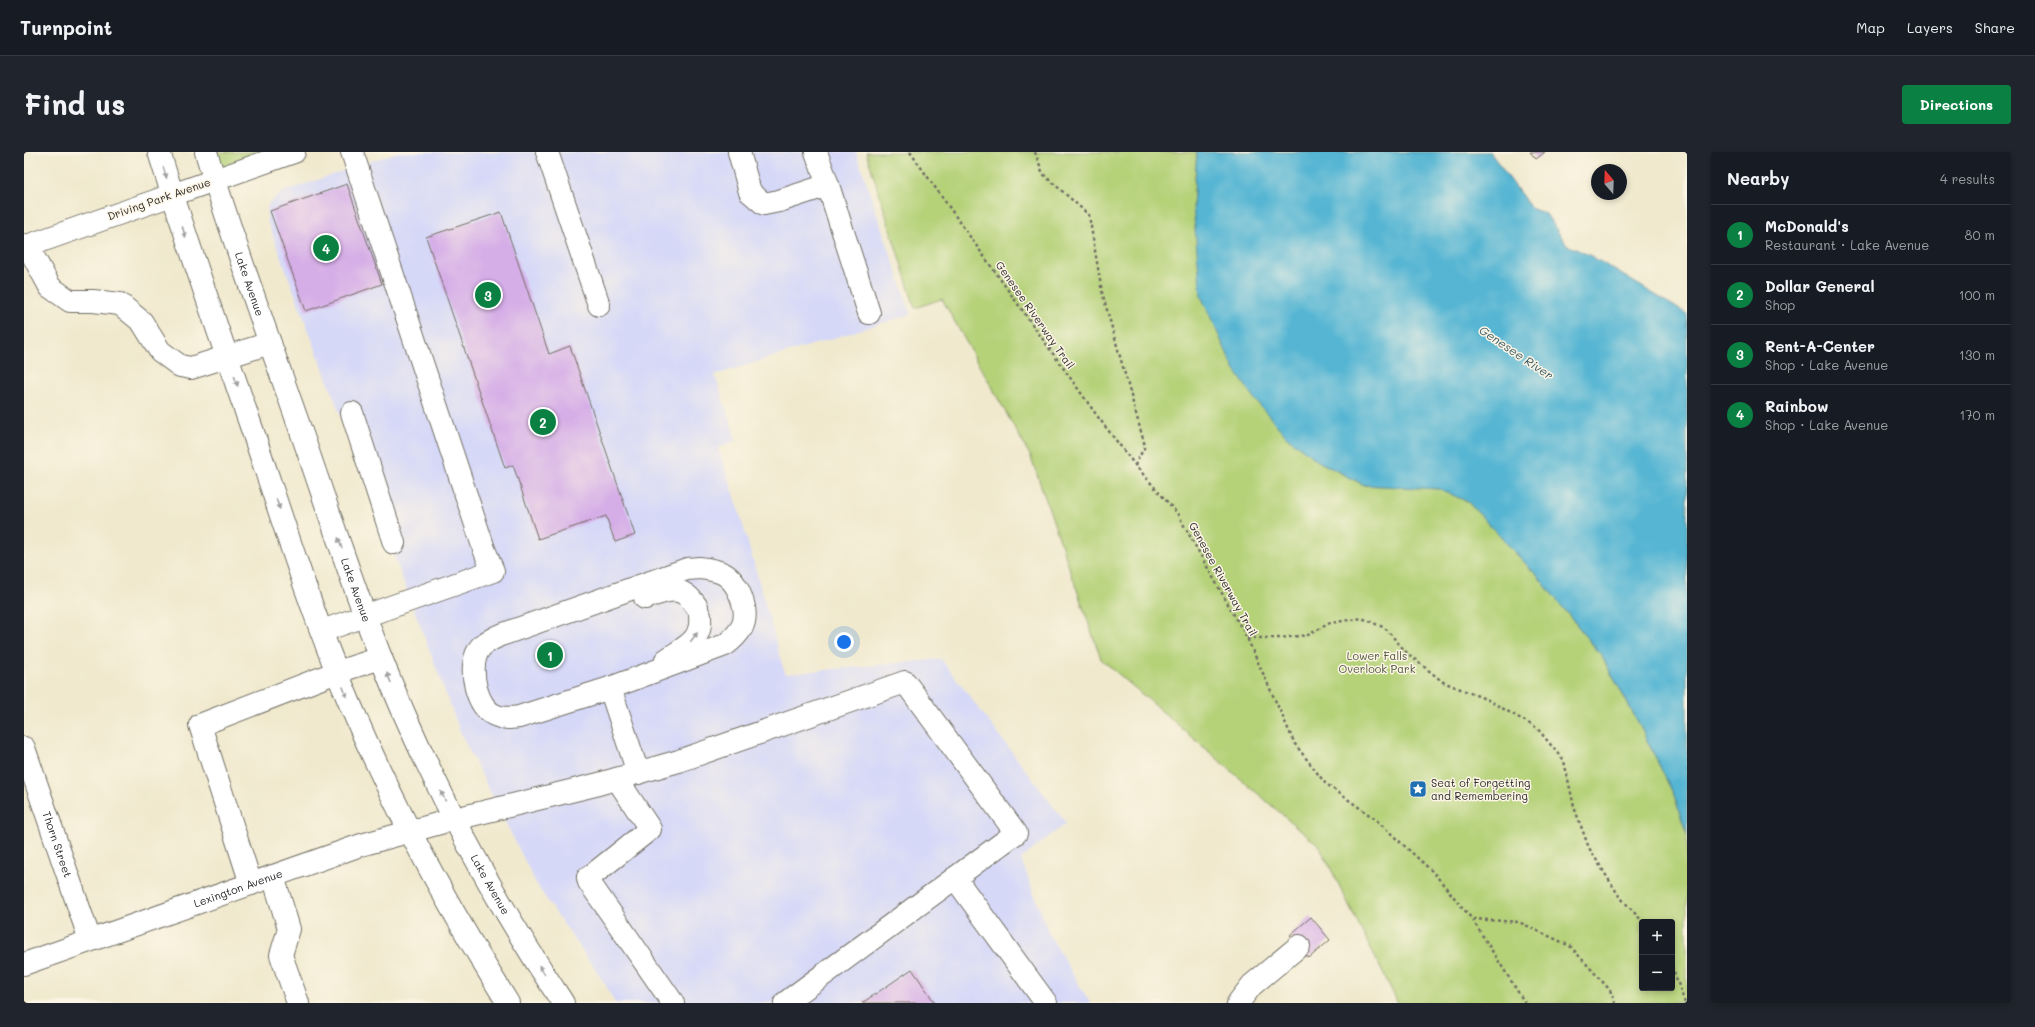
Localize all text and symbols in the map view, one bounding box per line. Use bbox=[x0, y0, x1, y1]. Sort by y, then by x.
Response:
text: Turnpoint bbox=[20, 15, 112, 40]
text: Map bbox=[1856, 18, 1885, 37]
text: Layers bbox=[1907, 18, 1953, 37]
text: Share bbox=[1975, 18, 2015, 37]
button: Directions bbox=[1902, 85, 2011, 124]
text: Find us bbox=[24, 86, 125, 122]
north arrow bbox=[1591, 164, 1627, 200]
text: Nearby bbox=[1727, 167, 1789, 189]
one-way arrow bbox=[162, 168, 168, 180]
text: 4 results bbox=[1940, 170, 1995, 187]
street label: Driving Park Avenue bbox=[105, 174, 213, 223]
text: McDonald's bbox=[1765, 216, 1849, 236]
one-way arrow bbox=[182, 226, 188, 238]
text: 1 bbox=[1737, 226, 1743, 243]
text: 80 m bbox=[1965, 226, 1995, 243]
pin: 4 bbox=[313, 233, 339, 263]
text: Restaurant · Lake Avenue bbox=[1765, 236, 1929, 253]
street label: Lake Avenue bbox=[232, 250, 268, 318]
street label: Genesee Riverway Trail bbox=[992, 258, 1078, 372]
text: Dollar General bbox=[1765, 276, 1875, 296]
pin: 3 bbox=[475, 280, 501, 310]
text: 2 bbox=[1736, 286, 1744, 303]
text: 100 m bbox=[1959, 286, 1995, 303]
text: Shop bbox=[1765, 296, 1795, 313]
water label: Genesee River bbox=[1476, 321, 1557, 383]
text: Rent-A-Center bbox=[1765, 336, 1875, 356]
text: 3 bbox=[1736, 346, 1744, 363]
text: 130 m bbox=[1959, 346, 1995, 363]
text: Shop · Lake Avenue bbox=[1765, 356, 1888, 373]
one-way arrow bbox=[233, 376, 239, 388]
text: Rainbow bbox=[1765, 396, 1828, 416]
text: 4 bbox=[1736, 406, 1744, 423]
text: 170 m bbox=[1959, 406, 1995, 423]
pin: 2 bbox=[530, 407, 556, 437]
text: Shop · Lake Avenue bbox=[1765, 416, 1888, 433]
one-way arrow bbox=[275, 499, 281, 511]
street label: Genesee Riverway Trail bbox=[1186, 519, 1261, 638]
one-way arrow bbox=[337, 536, 343, 548]
street label: Lake Avenue bbox=[338, 556, 375, 624]
one-way arrow bbox=[690, 632, 699, 643]
your location bbox=[834, 632, 854, 652]
pin: 1 bbox=[537, 640, 563, 670]
park label: Lower Falls Overlook Park bbox=[1339, 648, 1416, 676]
one-way arrow bbox=[386, 671, 392, 683]
one-way arrow bbox=[342, 687, 348, 698]
place label: Seat of Forgetting and Remembering bbox=[1431, 775, 1530, 803]
place icon: Seat of Forgetting and Remembering bbox=[1408, 779, 1428, 799]
one-way arrow bbox=[440, 790, 446, 802]
street label: Thorn Street bbox=[39, 809, 76, 880]
street label: Lake Avenue bbox=[468, 851, 514, 917]
street label: Lexington Avenue bbox=[191, 865, 285, 911]
map controls bbox=[1639, 919, 1675, 991]
button: + bbox=[1639, 919, 1675, 955]
button: − bbox=[1639, 955, 1675, 991]
one-way arrow bbox=[538, 964, 545, 976]

